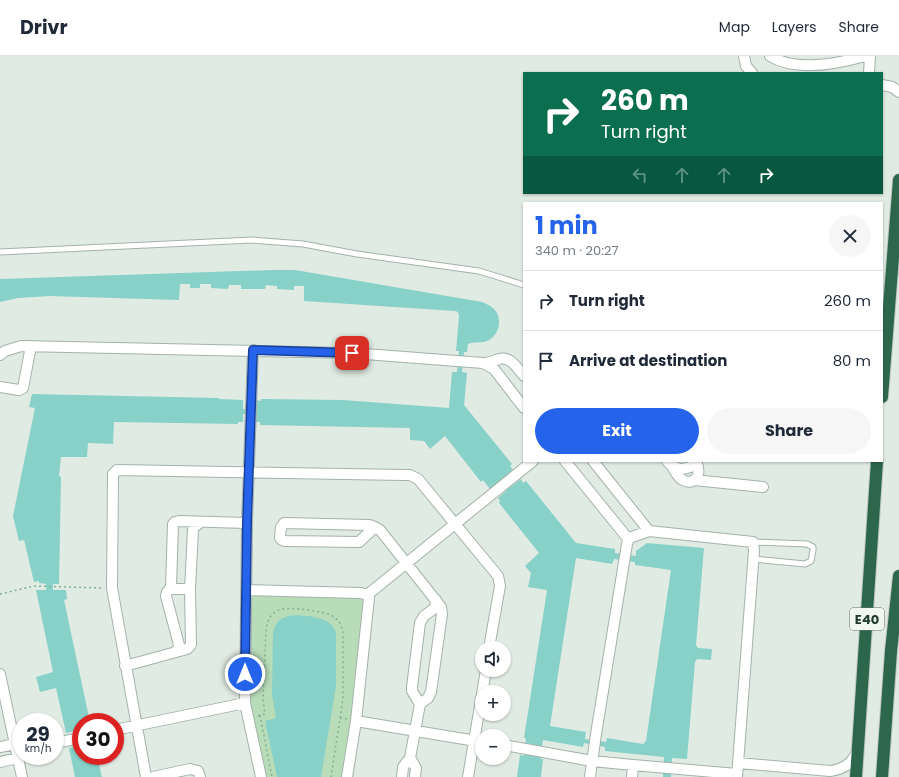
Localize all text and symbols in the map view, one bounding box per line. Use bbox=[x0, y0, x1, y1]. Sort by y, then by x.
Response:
text: Drivr bbox=[20, 14, 68, 41]
text: Map bbox=[719, 17, 750, 37]
text: Layers bbox=[772, 17, 816, 37]
text: Share bbox=[838, 17, 879, 37]
text: 260 m bbox=[601, 81, 689, 120]
icon: right bbox=[535, 88, 587, 140]
text: Turn right bbox=[601, 119, 687, 144]
icon: left bbox=[629, 164, 651, 186]
icon: ahead bbox=[671, 164, 693, 186]
icon: ahead bbox=[713, 164, 735, 186]
icon: right bbox=[755, 164, 777, 186]
text: 1 min bbox=[535, 209, 598, 242]
button: close bbox=[829, 215, 871, 257]
text: 340 m · 20:27 bbox=[535, 241, 619, 260]
icon: right bbox=[535, 290, 557, 312]
text: Turn right bbox=[569, 290, 645, 311]
text: 260 m bbox=[824, 290, 871, 311]
pin bbox=[335, 336, 369, 370]
icon: arrive bbox=[341, 342, 363, 364]
icon: arrive bbox=[535, 350, 557, 372]
text: Arrive at destination bbox=[569, 350, 727, 371]
text: 80 m bbox=[833, 350, 871, 371]
button: Exit bbox=[535, 408, 699, 454]
button: Share bbox=[707, 408, 871, 454]
road number: E40 bbox=[850, 608, 884, 630]
map controls bbox=[475, 641, 511, 765]
button: sound bbox=[475, 641, 511, 677]
position arrow bbox=[224, 653, 266, 695]
button: + bbox=[475, 685, 511, 721]
speed limit sign: 30 bbox=[72, 713, 124, 765]
text: 29 bbox=[26, 720, 50, 748]
button: − bbox=[475, 729, 511, 765]
text: km/h bbox=[25, 741, 51, 756]

